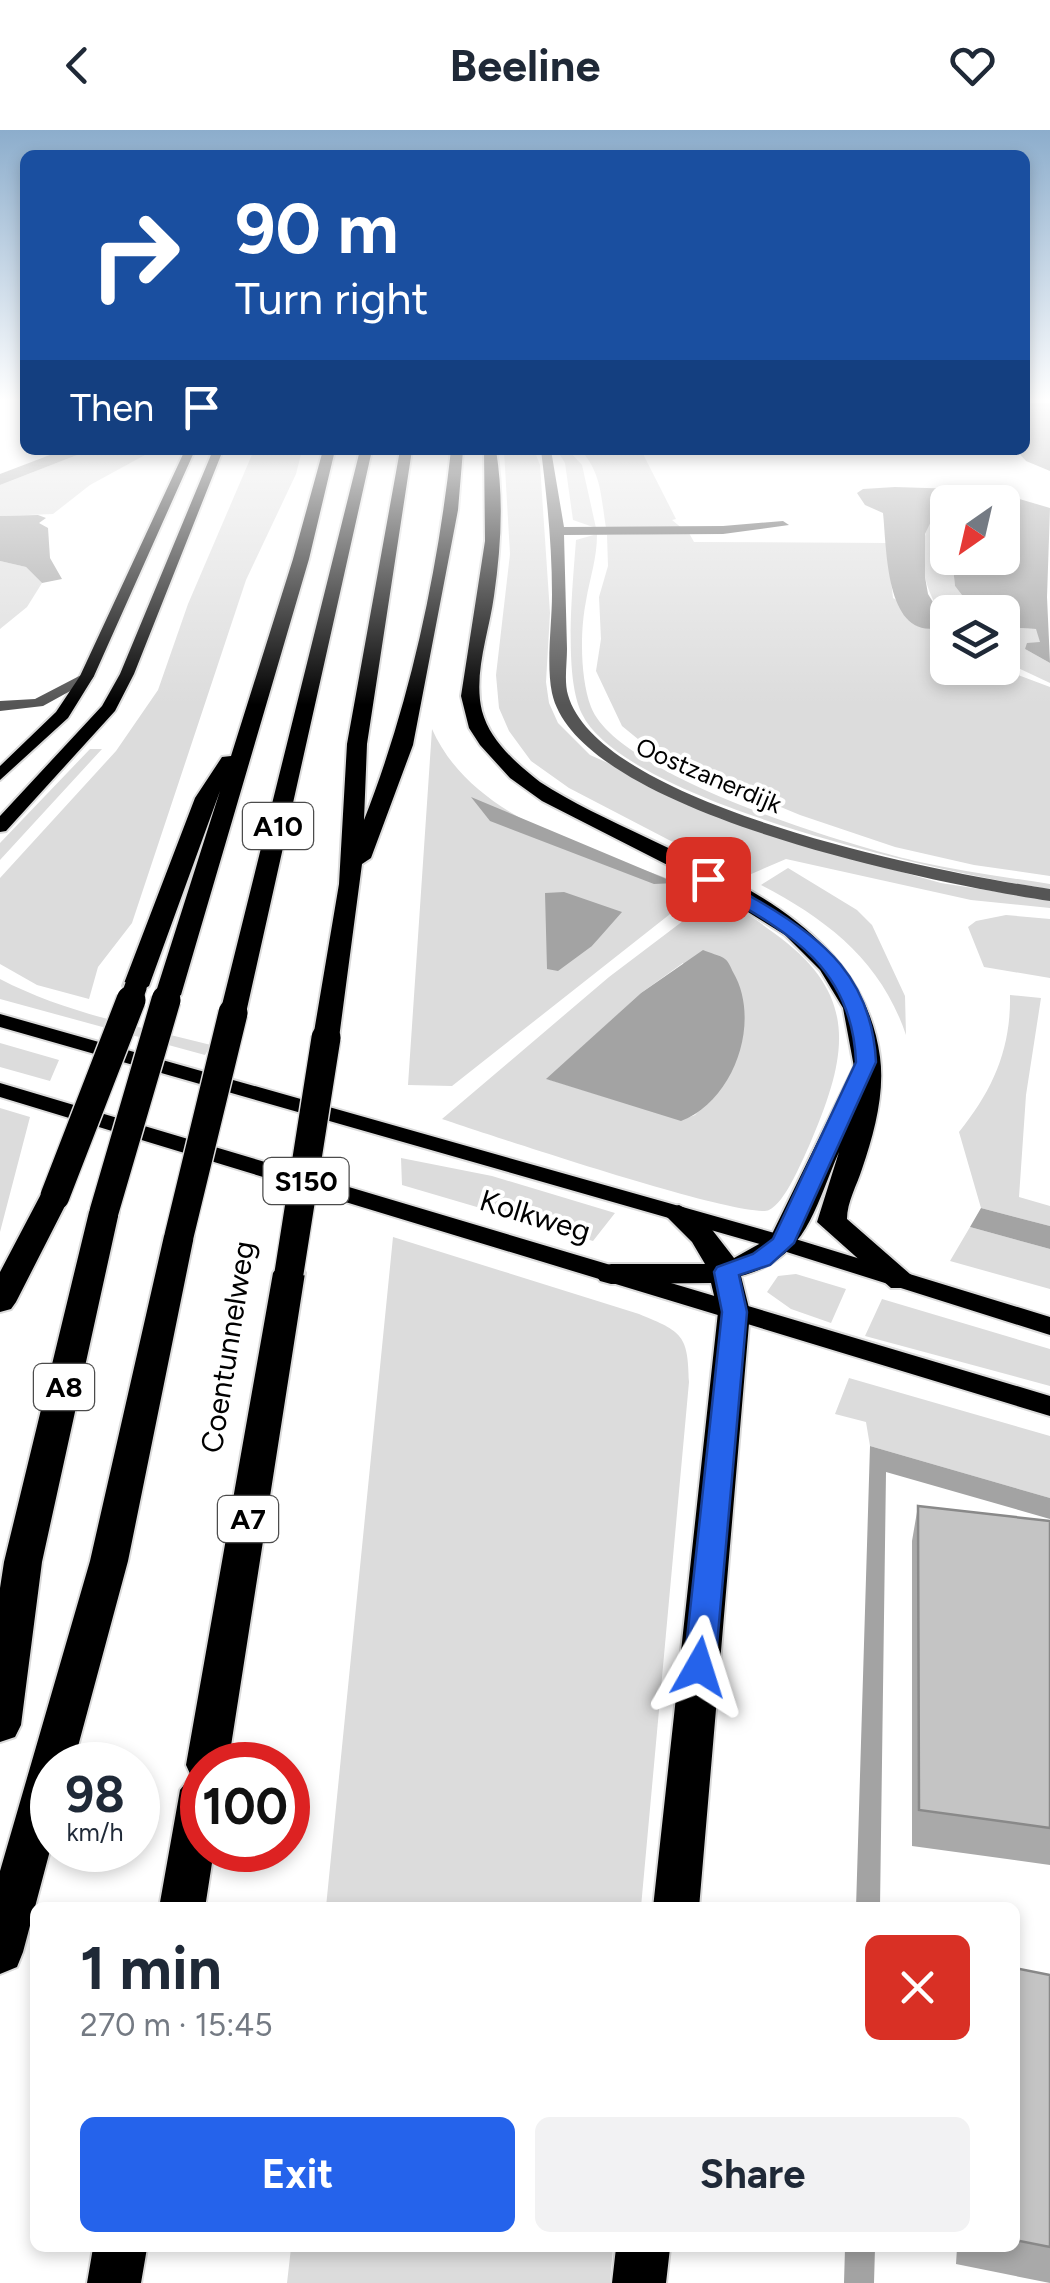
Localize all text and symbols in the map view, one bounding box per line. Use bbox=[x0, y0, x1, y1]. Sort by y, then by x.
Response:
icon: back bbox=[50, 38, 105, 93]
text: Beeline bbox=[450, 38, 600, 92]
icon: heart bbox=[945, 38, 1000, 93]
text: 90 m bbox=[235, 186, 399, 271]
icon: right bbox=[70, 190, 200, 320]
text: Turn right bbox=[235, 271, 428, 325]
icon: arrive bbox=[174, 380, 229, 435]
text: Then bbox=[70, 385, 154, 431]
north arrow bbox=[930, 485, 1020, 575]
map controls bbox=[930, 485, 1020, 685]
button: layers bbox=[930, 595, 1020, 685]
street label: Oostzanerdijk bbox=[632, 731, 787, 820]
road number: A10 bbox=[243, 803, 313, 849]
pin bbox=[666, 837, 751, 922]
icon: arrive bbox=[681, 852, 736, 907]
road number: S150 bbox=[264, 1158, 348, 1204]
street label: Kolkweg bbox=[475, 1181, 595, 1250]
street label: Coentunnelweg bbox=[193, 1238, 263, 1455]
road number: A8 bbox=[34, 1364, 94, 1410]
road number: A7 bbox=[218, 1496, 278, 1542]
position arrow bbox=[647, 1615, 751, 1719]
speed limit sign: 100 bbox=[180, 1742, 310, 1872]
text: 98 bbox=[65, 1764, 125, 1825]
text: km/h bbox=[66, 1817, 124, 1847]
text: 1 min bbox=[80, 1932, 222, 2004]
button: close bbox=[865, 1935, 970, 2040]
text: 270 m · 15:45 bbox=[80, 2006, 273, 2044]
button: Exit bbox=[80, 2117, 515, 2232]
button: Share bbox=[535, 2117, 970, 2232]

